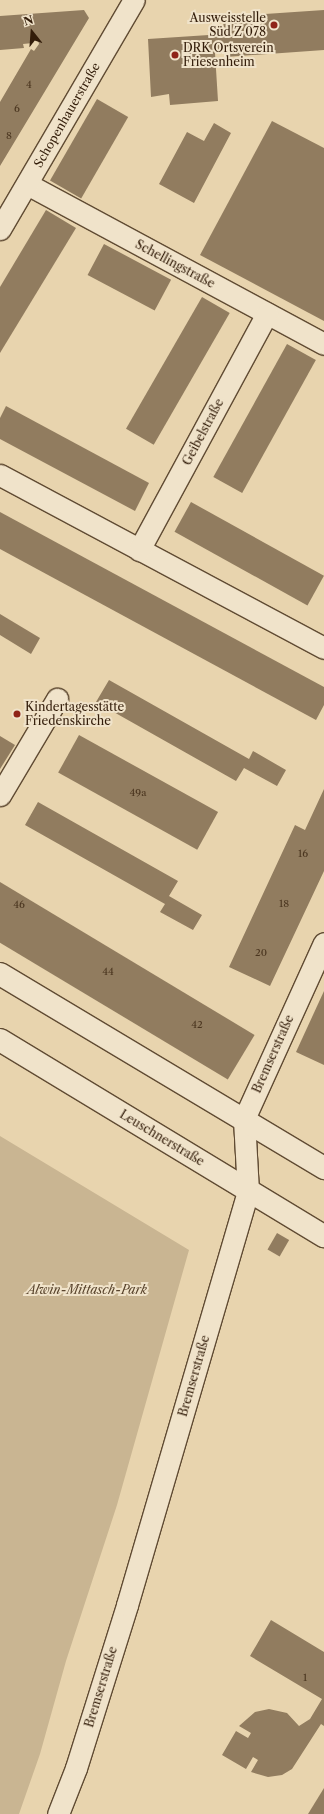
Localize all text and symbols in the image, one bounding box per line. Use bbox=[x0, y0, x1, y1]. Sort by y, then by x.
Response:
place label: Ausweisstelle Süd Z 078 bbox=[190, 11, 266, 39]
north arrow bbox=[12, 12, 52, 52]
text: N bbox=[22, 12, 35, 29]
marker: Ausweisstelle Süd Z 078 bbox=[269, 20, 279, 30]
place label: DRK Ortsverein Friesenheim bbox=[183, 41, 274, 69]
marker: DRK Ortsverein Friesenheim bbox=[170, 50, 180, 60]
street label: Schopenhauerstraße bbox=[31, 60, 103, 170]
house number: 4 bbox=[26, 79, 32, 91]
house number: 6 bbox=[14, 103, 20, 115]
house number: 8 bbox=[6, 130, 12, 142]
street label: Schellingstraße bbox=[133, 237, 217, 291]
street label: Geibelstraße bbox=[179, 396, 227, 468]
place label: Kindertagesstätte Friedenskirche bbox=[25, 700, 124, 728]
marker: Kindertagesstätte Friedenskirche bbox=[12, 709, 22, 719]
house number: 49a bbox=[130, 787, 146, 799]
house number: 16 bbox=[298, 848, 308, 860]
house number: 18 bbox=[279, 898, 289, 910]
house number: 46 bbox=[13, 899, 25, 911]
house number: 20 bbox=[255, 947, 267, 959]
house number: 44 bbox=[102, 966, 114, 978]
street label: Bremserstraße bbox=[249, 1013, 297, 1095]
house number: 42 bbox=[191, 1019, 203, 1031]
street label: Leuschnerstraße bbox=[117, 1107, 207, 1169]
park label: Alwin-Mittasch-Park bbox=[27, 1283, 147, 1297]
street label: Bremserstraße bbox=[176, 1334, 212, 1418]
street label: Bremserstraße bbox=[82, 1645, 120, 1729]
house number: 1 bbox=[303, 1672, 307, 1684]

